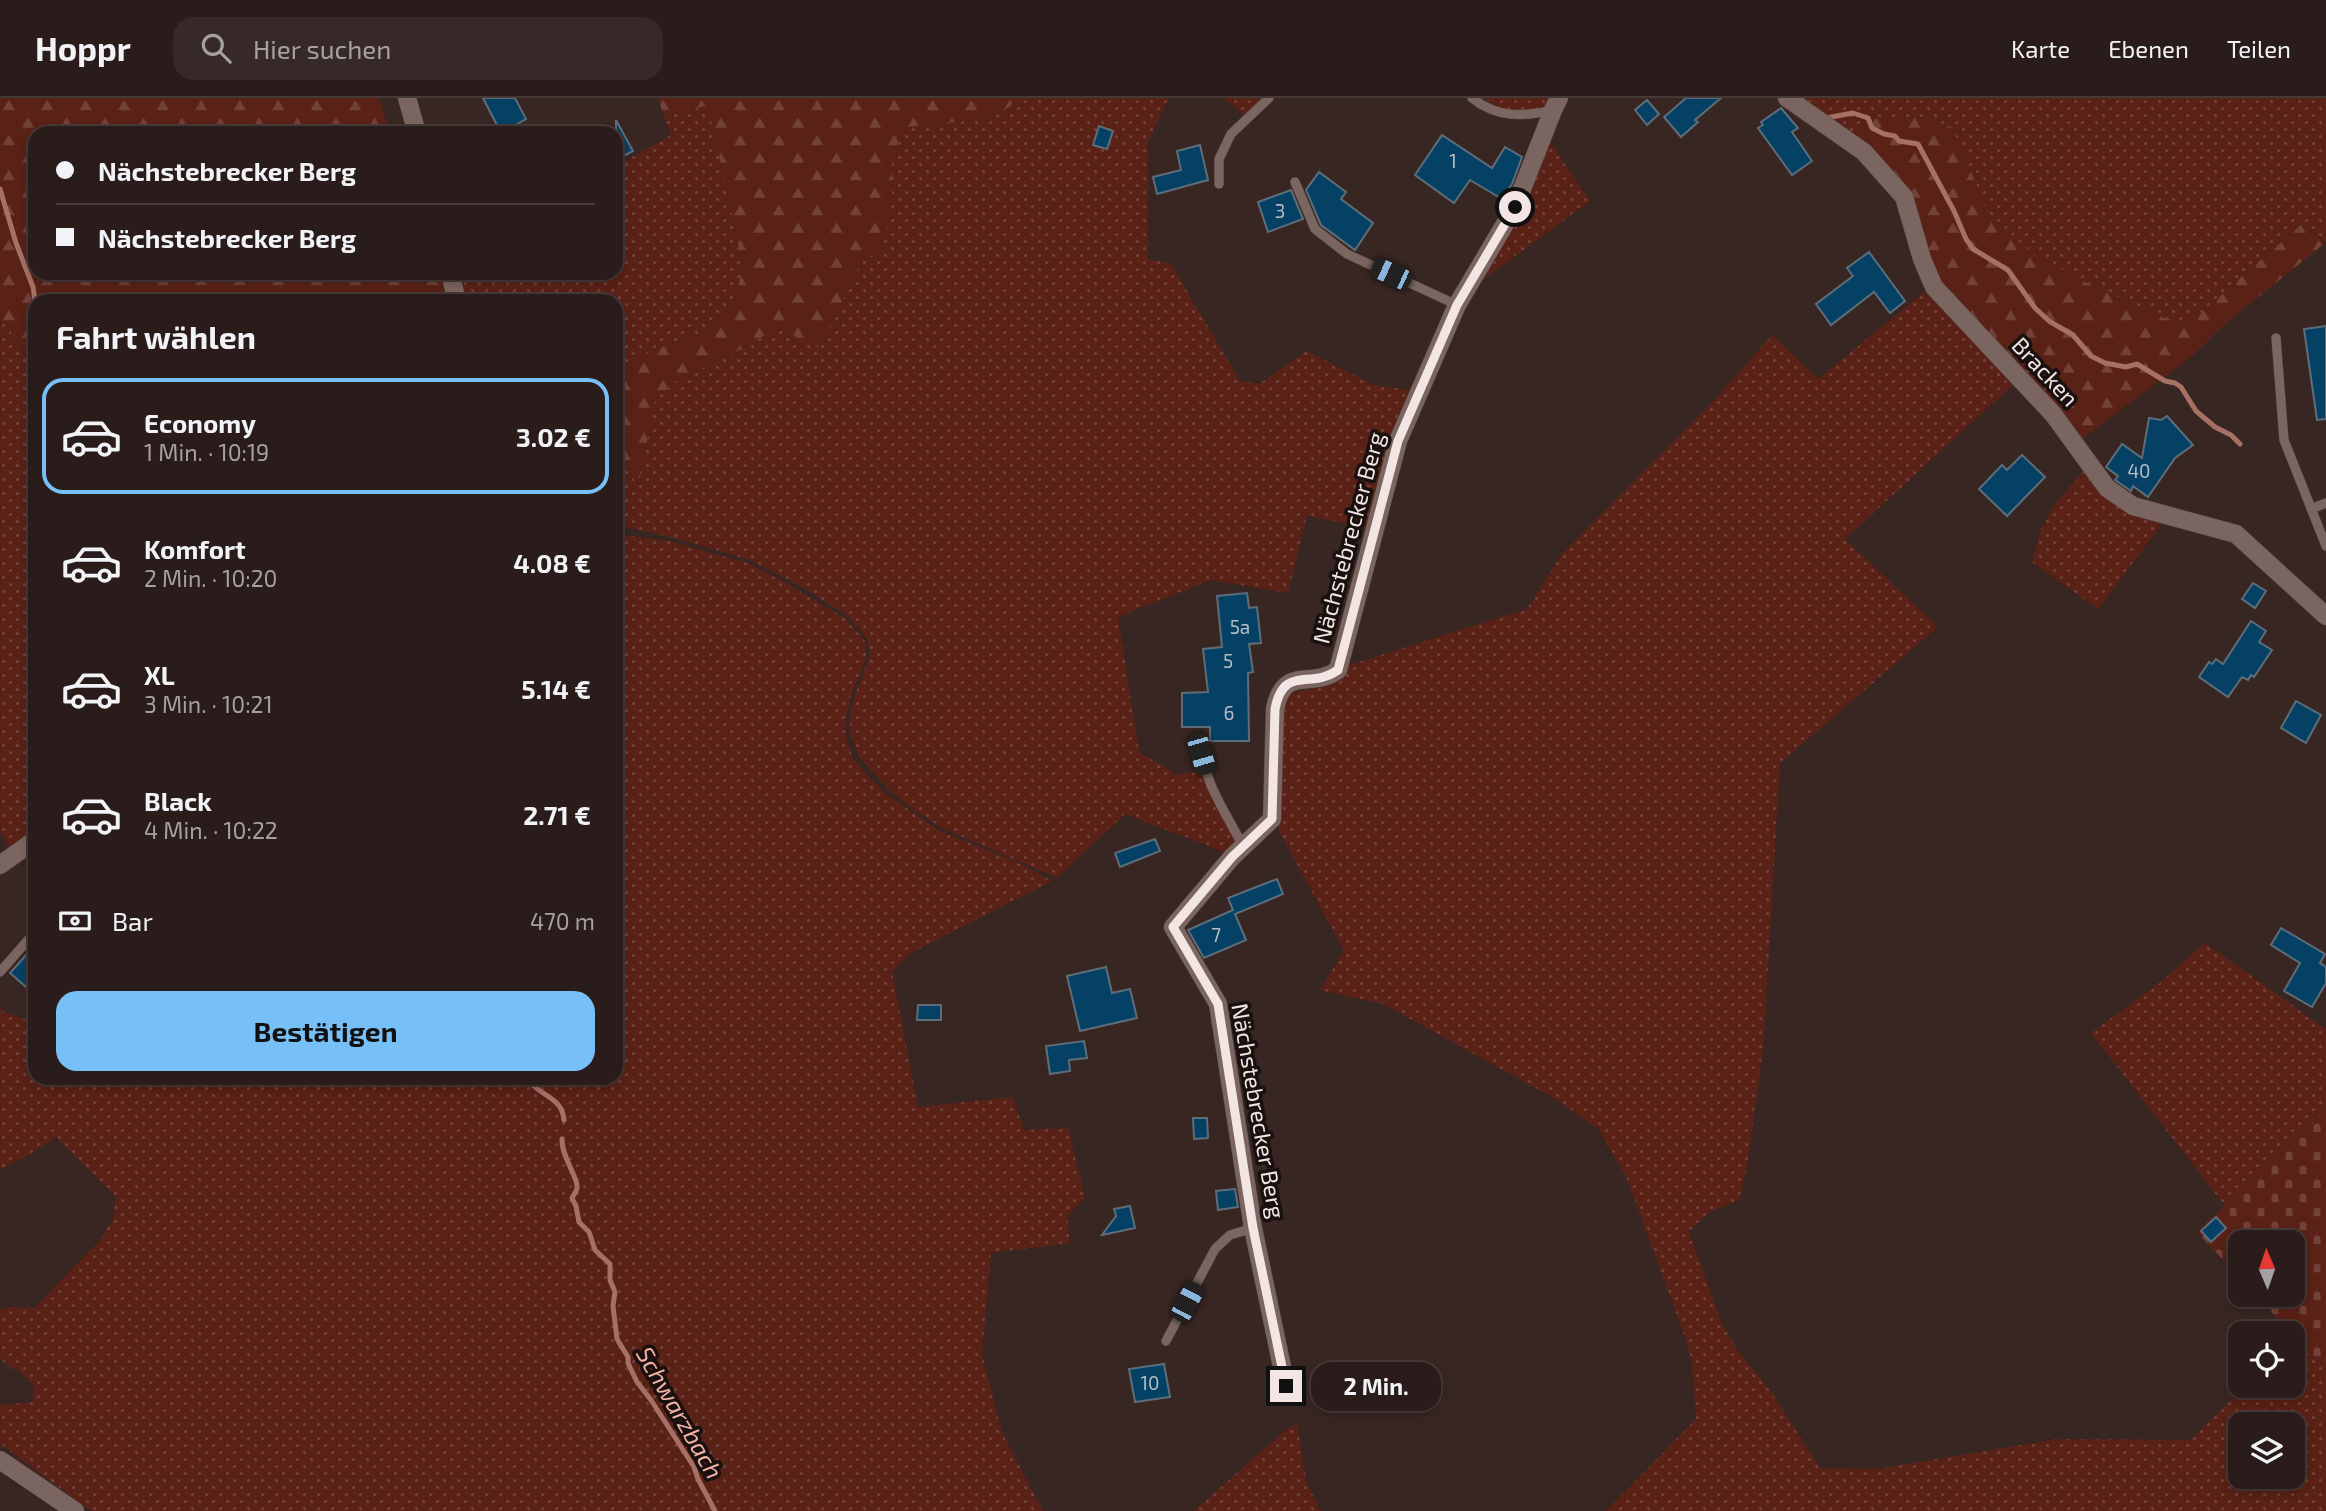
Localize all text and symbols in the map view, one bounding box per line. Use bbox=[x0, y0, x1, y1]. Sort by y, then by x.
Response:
search box bbox=[173, 17, 663, 80]
text: Hoppr bbox=[35, 28, 131, 68]
icon: search bbox=[197, 29, 235, 67]
text: Hier suchen bbox=[253, 33, 391, 64]
text: Karte bbox=[2011, 34, 2070, 63]
text: Ebenen bbox=[2108, 34, 2189, 63]
text: Teilen bbox=[2227, 34, 2291, 63]
house number: 1 bbox=[1449, 149, 1457, 172]
text: Nächstebrecker Berg bbox=[98, 155, 356, 186]
route start bbox=[1499, 191, 1531, 223]
house number: 3 bbox=[1275, 199, 1285, 222]
text: Nächstebrecker Berg bbox=[98, 222, 356, 253]
car bbox=[1368, 256, 1415, 292]
text: Fahrt wählen bbox=[56, 317, 256, 355]
street label: Bracken bbox=[2007, 331, 2085, 412]
icon: car bbox=[60, 405, 123, 468]
text: Economy bbox=[144, 407, 256, 438]
text: 3.02 € bbox=[516, 421, 591, 452]
street label: Nächstebrecker Berg bbox=[1306, 429, 1390, 647]
text: 1 Min. · 10:19 bbox=[144, 438, 269, 466]
house number: 40 bbox=[2127, 459, 2151, 482]
icon: car bbox=[60, 531, 123, 594]
text: Komfort bbox=[144, 533, 246, 564]
text: 4.08 € bbox=[513, 547, 591, 578]
text: 2 Min. · 10:20 bbox=[144, 564, 278, 592]
house number: 5a bbox=[1230, 615, 1250, 638]
house number: 5 bbox=[1223, 649, 1233, 672]
icon: car bbox=[60, 657, 123, 720]
text: XL bbox=[144, 659, 175, 690]
text: 5.14 € bbox=[521, 673, 591, 704]
text: 3 Min. · 10:21 bbox=[144, 690, 273, 718]
house number: 6 bbox=[1224, 701, 1234, 724]
car bbox=[1186, 731, 1217, 777]
icon: car bbox=[60, 783, 123, 846]
text: Black bbox=[144, 785, 212, 816]
text: 2.71 € bbox=[523, 799, 591, 830]
text: 4 Min. · 10:22 bbox=[144, 816, 278, 844]
icon: cash bbox=[56, 902, 94, 940]
text: Bar bbox=[112, 905, 153, 936]
text: 470 m bbox=[530, 907, 595, 935]
house number: 7 bbox=[1211, 923, 1221, 946]
button: Bestätigen bbox=[56, 991, 595, 1071]
street label: Nächstebrecker Berg bbox=[1226, 1001, 1292, 1221]
north arrow bbox=[2228, 1230, 2305, 1307]
map controls bbox=[2228, 1230, 2305, 1489]
car bbox=[1168, 1279, 1207, 1325]
button: locate bbox=[2228, 1321, 2305, 1398]
water label: Schwarzbach bbox=[631, 1341, 730, 1483]
callout: 2 Min. bbox=[1310, 1362, 1440, 1410]
route end bbox=[1270, 1370, 1302, 1402]
house number: 10 bbox=[1140, 1371, 1160, 1394]
text: 2 Min. bbox=[1343, 1372, 1409, 1400]
button: layers bbox=[2228, 1412, 2305, 1489]

